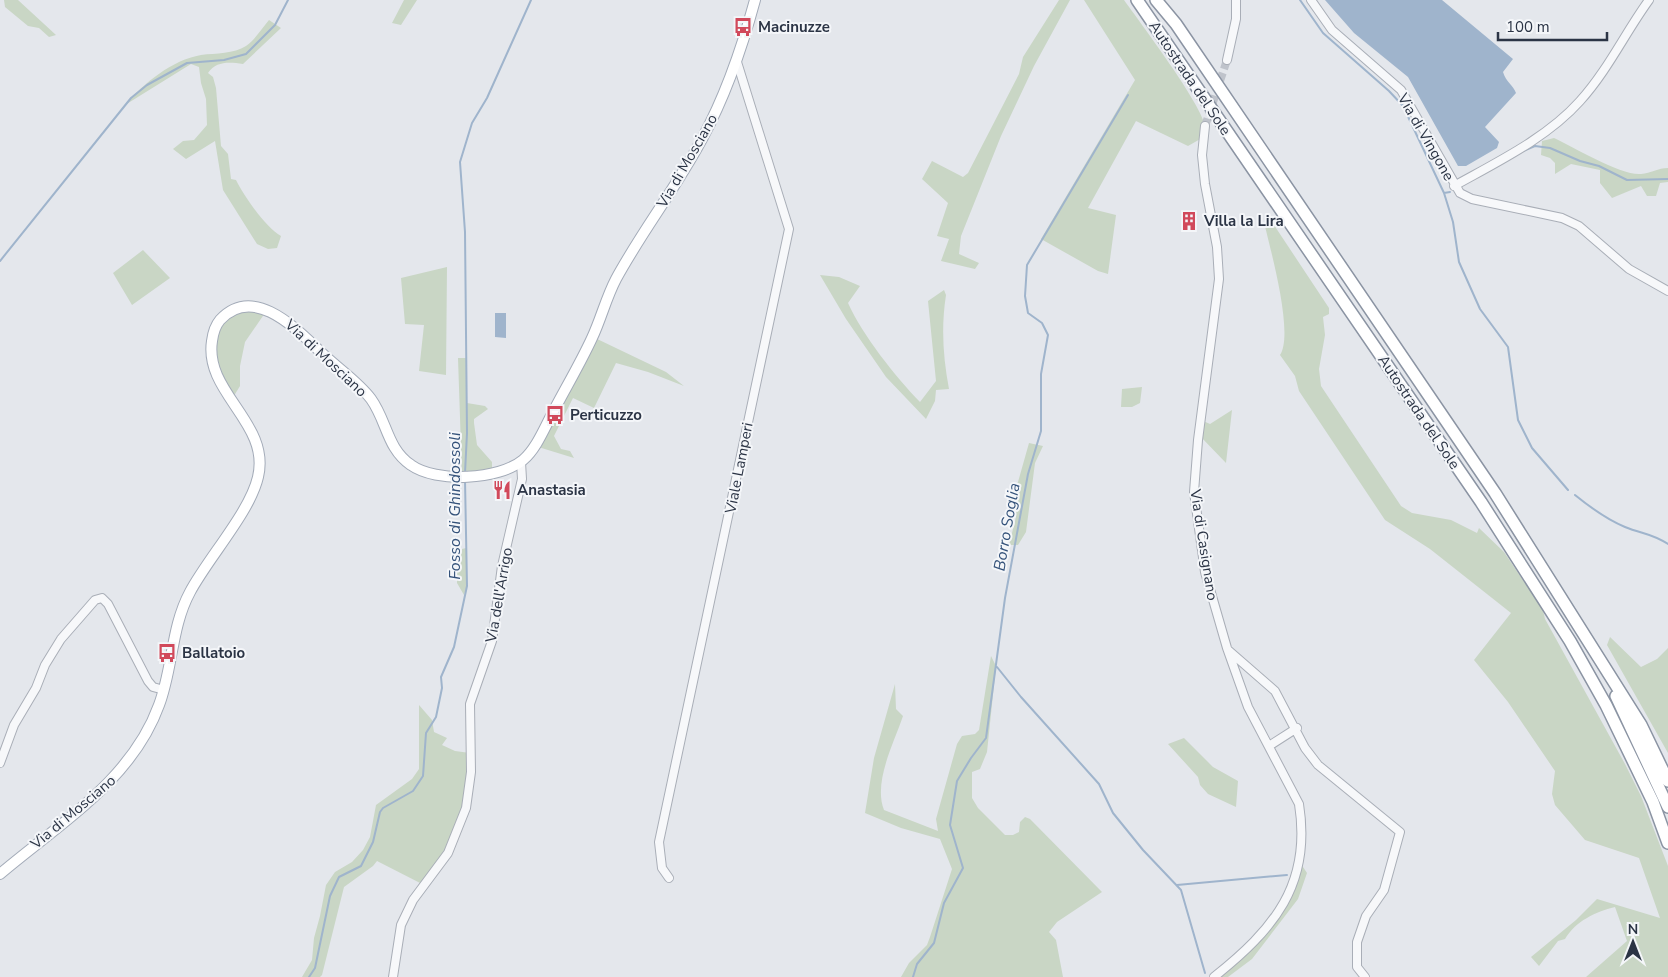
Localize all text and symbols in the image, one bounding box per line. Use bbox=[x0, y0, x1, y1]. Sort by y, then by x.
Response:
scale bar bbox=[1498, 10, 1607, 42]
bus stop icon: Macinuzze bbox=[732, 16, 754, 38]
place label: Macinuzze bbox=[758, 17, 830, 37]
street label: Autostrada del Sole bbox=[1144, 17, 1236, 139]
text: 100 m bbox=[1506, 17, 1550, 37]
street label: Via di Vingone bbox=[1392, 89, 1459, 184]
street label: Via di Mosciano bbox=[652, 110, 722, 212]
building icon: Villa la Lira bbox=[1178, 210, 1200, 232]
place label: Villa la Lira bbox=[1203, 211, 1284, 231]
street label: Via di Mosciano bbox=[280, 314, 371, 401]
street label: Autostrada del Sole bbox=[1373, 351, 1465, 473]
bus stop icon: Perticuzzo bbox=[544, 404, 566, 426]
place label: Perticuzzo bbox=[570, 405, 642, 425]
street label: Viale Lamperi bbox=[720, 421, 758, 516]
water label: Fosso di Ghindossoli bbox=[444, 432, 466, 580]
restaurant icon: Anastasia bbox=[491, 479, 513, 501]
place label: Anastasia bbox=[517, 480, 586, 500]
water label: Borro Soglia bbox=[988, 481, 1026, 573]
street label: Via di Casignano bbox=[1185, 487, 1223, 602]
street label: Via dell'Arrigo bbox=[481, 546, 517, 645]
bus stop icon: Ballatoio bbox=[156, 642, 178, 664]
place label: Ballatoio bbox=[182, 643, 245, 663]
street label: Via di Mosciano bbox=[25, 770, 120, 854]
north arrow bbox=[1608, 917, 1658, 967]
text: N bbox=[1628, 920, 1638, 939]

